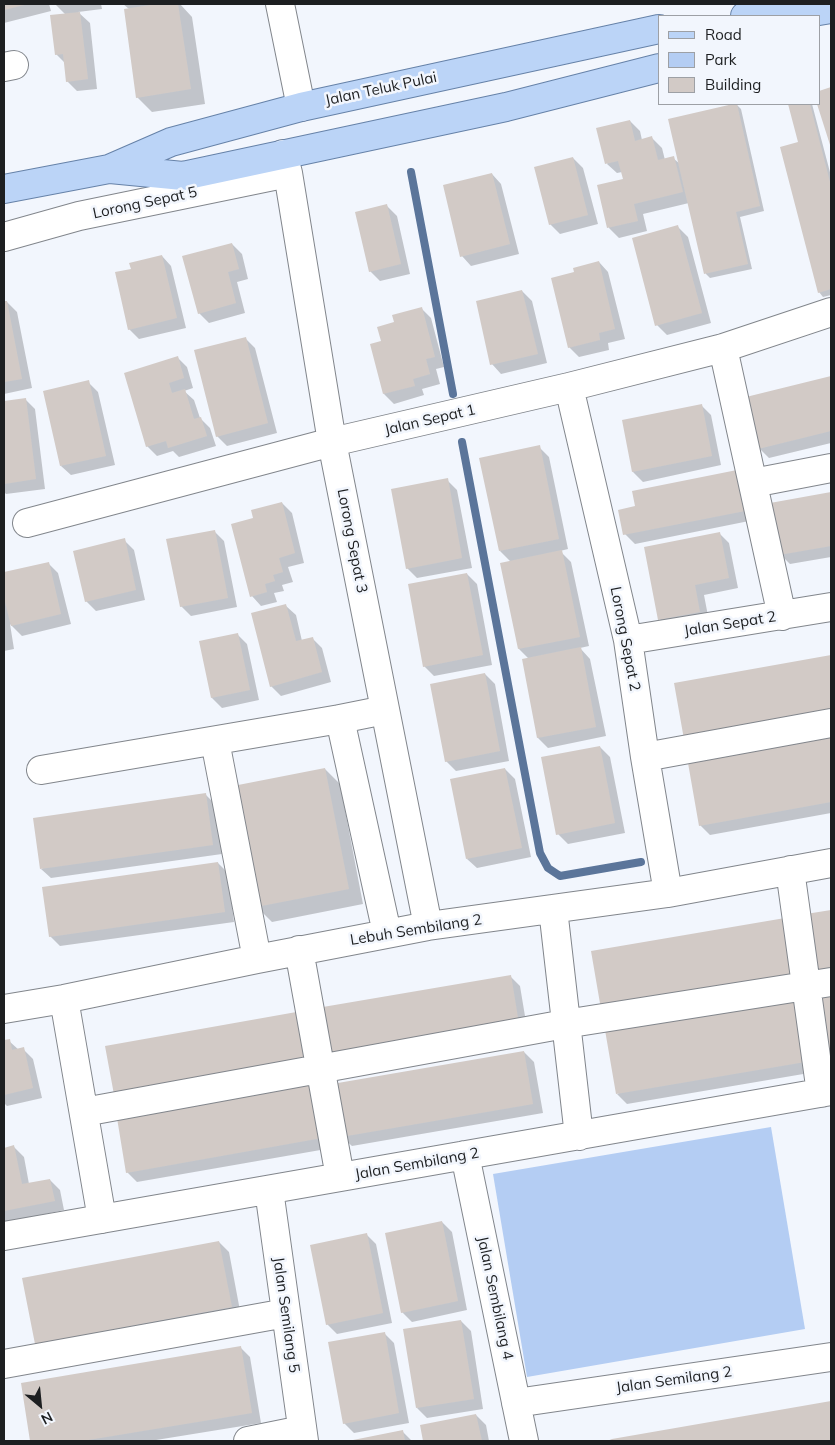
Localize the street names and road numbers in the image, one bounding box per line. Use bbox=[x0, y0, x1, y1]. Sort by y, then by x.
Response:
street label: Jalan Teluk Pulai bbox=[324, 68, 438, 110]
street label: Lorong Sepat 5 bbox=[91, 183, 199, 223]
street label: Jalan Sepat 1 bbox=[383, 401, 477, 439]
street label: Lorong Sepat 3 bbox=[333, 487, 371, 595]
street label: Lorong Sepat 2 bbox=[606, 585, 644, 693]
street label: Jalan Sepat 2 bbox=[683, 608, 777, 640]
street label: Lebuh Sembilang 2 bbox=[349, 911, 483, 949]
street label: Jalan Sembilang 2 bbox=[354, 1144, 480, 1184]
street label: Jalan Sembilang 4 bbox=[473, 1235, 517, 1361]
street label: Jalan Semilang 5 bbox=[269, 1256, 303, 1374]
street label: Jalan Semilang 2 bbox=[615, 1363, 733, 1397]

